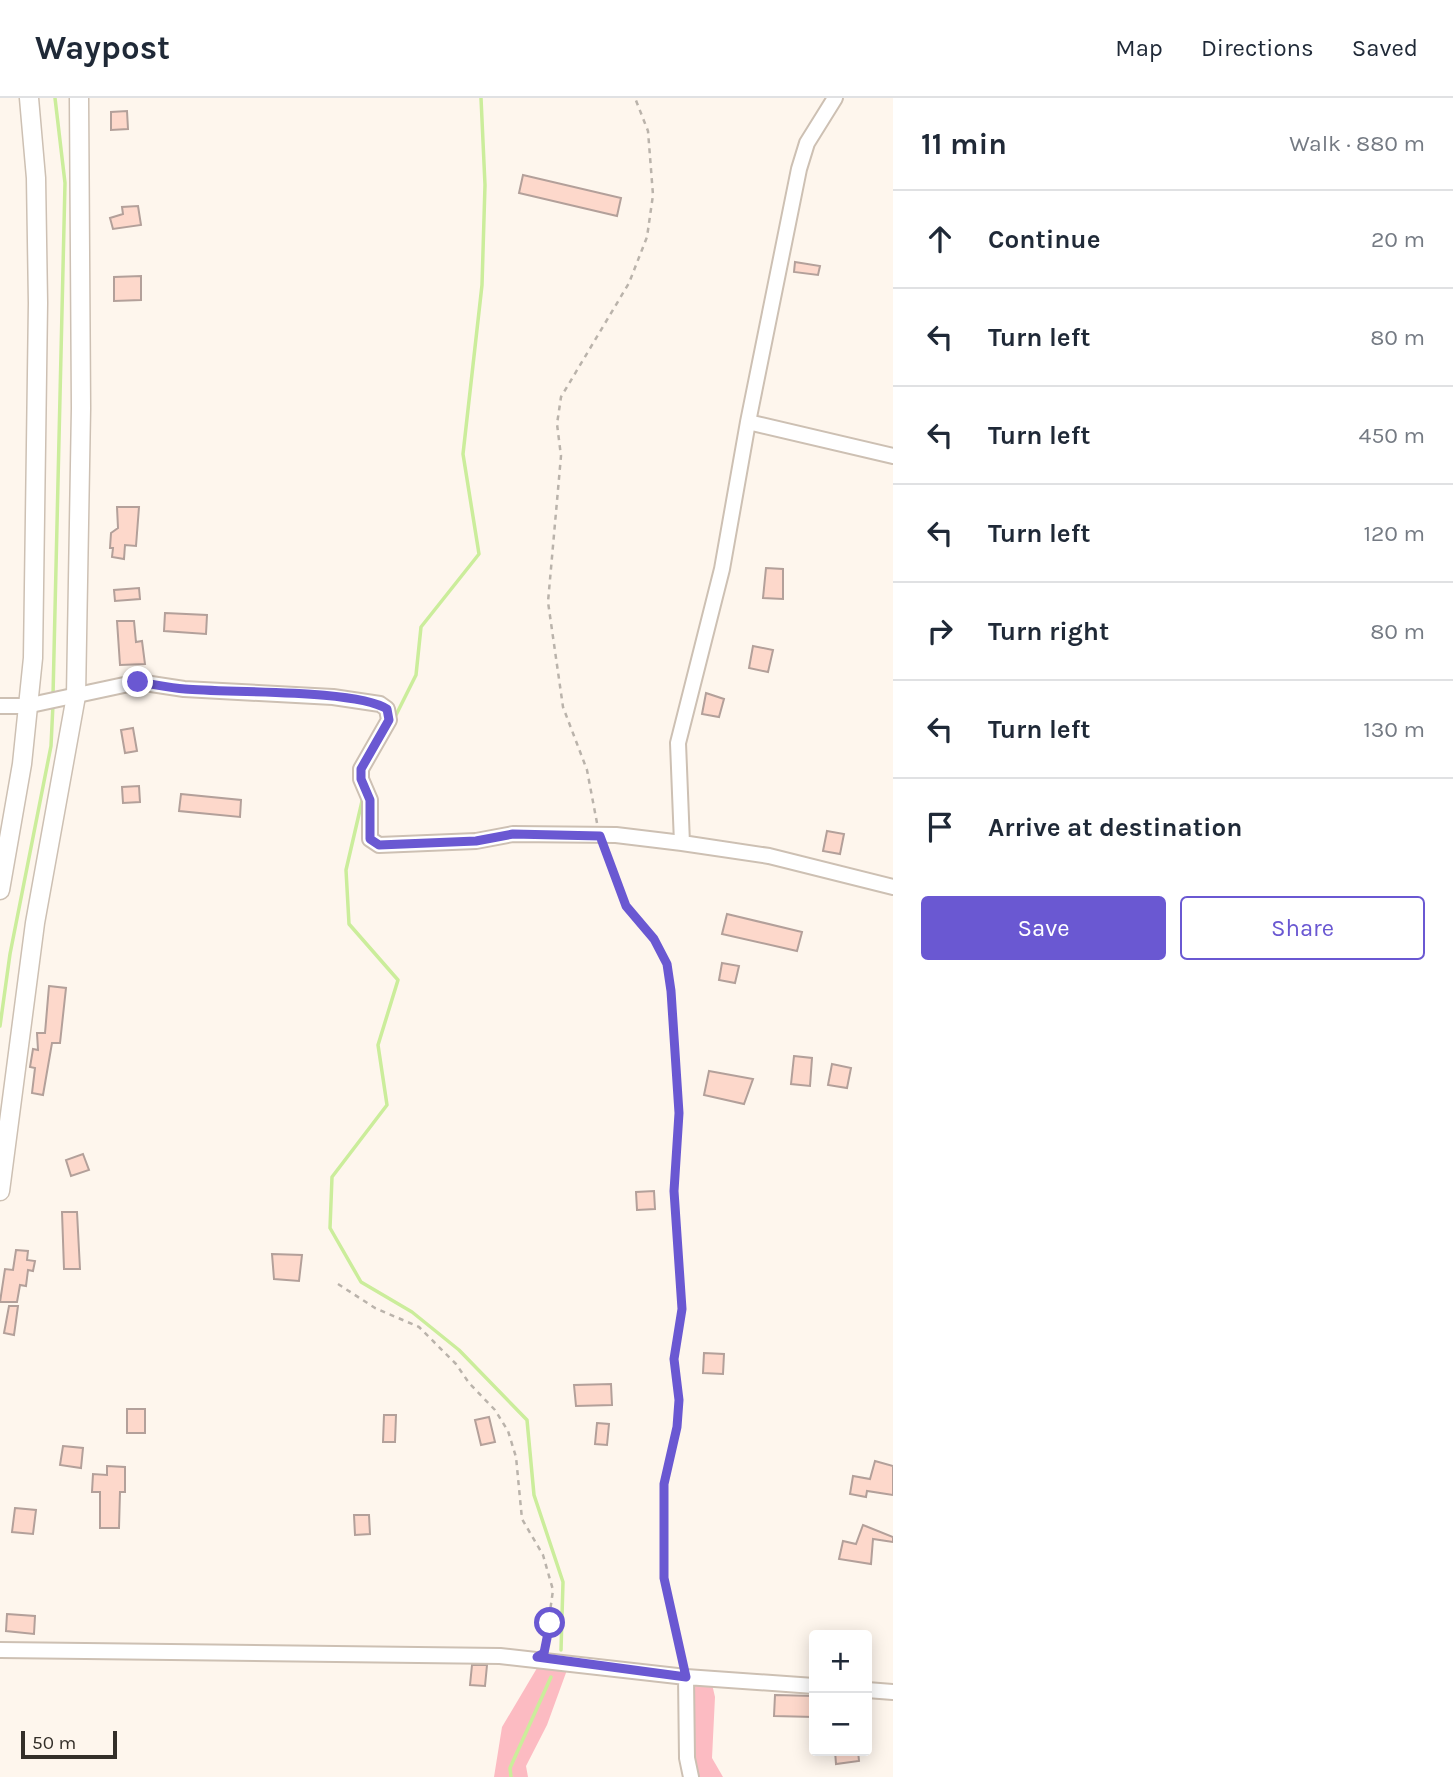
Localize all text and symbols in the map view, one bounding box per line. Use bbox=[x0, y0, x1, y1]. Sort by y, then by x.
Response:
text: Waypost bbox=[35, 29, 170, 67]
text: Map bbox=[1115, 34, 1163, 62]
text: Directions bbox=[1201, 34, 1314, 62]
text: Saved bbox=[1352, 34, 1418, 62]
text: 11 min bbox=[921, 126, 1007, 162]
text: Walk · 880 m bbox=[1289, 130, 1425, 157]
icon: ahead bbox=[921, 220, 959, 258]
text: Continue bbox=[988, 224, 1100, 255]
text: 20 m bbox=[1371, 226, 1425, 253]
icon: left bbox=[921, 318, 959, 356]
text: Turn left bbox=[988, 322, 1090, 353]
text: 80 m bbox=[1370, 324, 1425, 351]
icon: left bbox=[921, 416, 959, 454]
text: Turn left bbox=[988, 420, 1090, 451]
text: 450 m bbox=[1359, 422, 1425, 449]
icon: left bbox=[921, 514, 959, 552]
text: Turn left bbox=[988, 518, 1090, 549]
text: 120 m bbox=[1363, 520, 1425, 547]
icon: right bbox=[921, 612, 959, 650]
text: Turn right bbox=[988, 616, 1109, 647]
text: 80 m bbox=[1370, 618, 1425, 645]
route end bbox=[122, 666, 153, 697]
icon: left bbox=[921, 710, 959, 748]
text: Turn left bbox=[988, 714, 1090, 745]
text: 130 m bbox=[1363, 716, 1425, 743]
icon: arrive bbox=[921, 808, 959, 846]
text: Arrive at destination bbox=[988, 812, 1242, 843]
button: Save bbox=[921, 896, 1166, 960]
button: Share bbox=[1180, 896, 1425, 960]
route start bbox=[534, 1607, 565, 1638]
map controls bbox=[809, 1630, 872, 1756]
button: + bbox=[809, 1630, 872, 1693]
button: − bbox=[809, 1693, 872, 1756]
scale bar bbox=[21, 1728, 117, 1760]
text: 50 m bbox=[32, 1732, 76, 1754]

